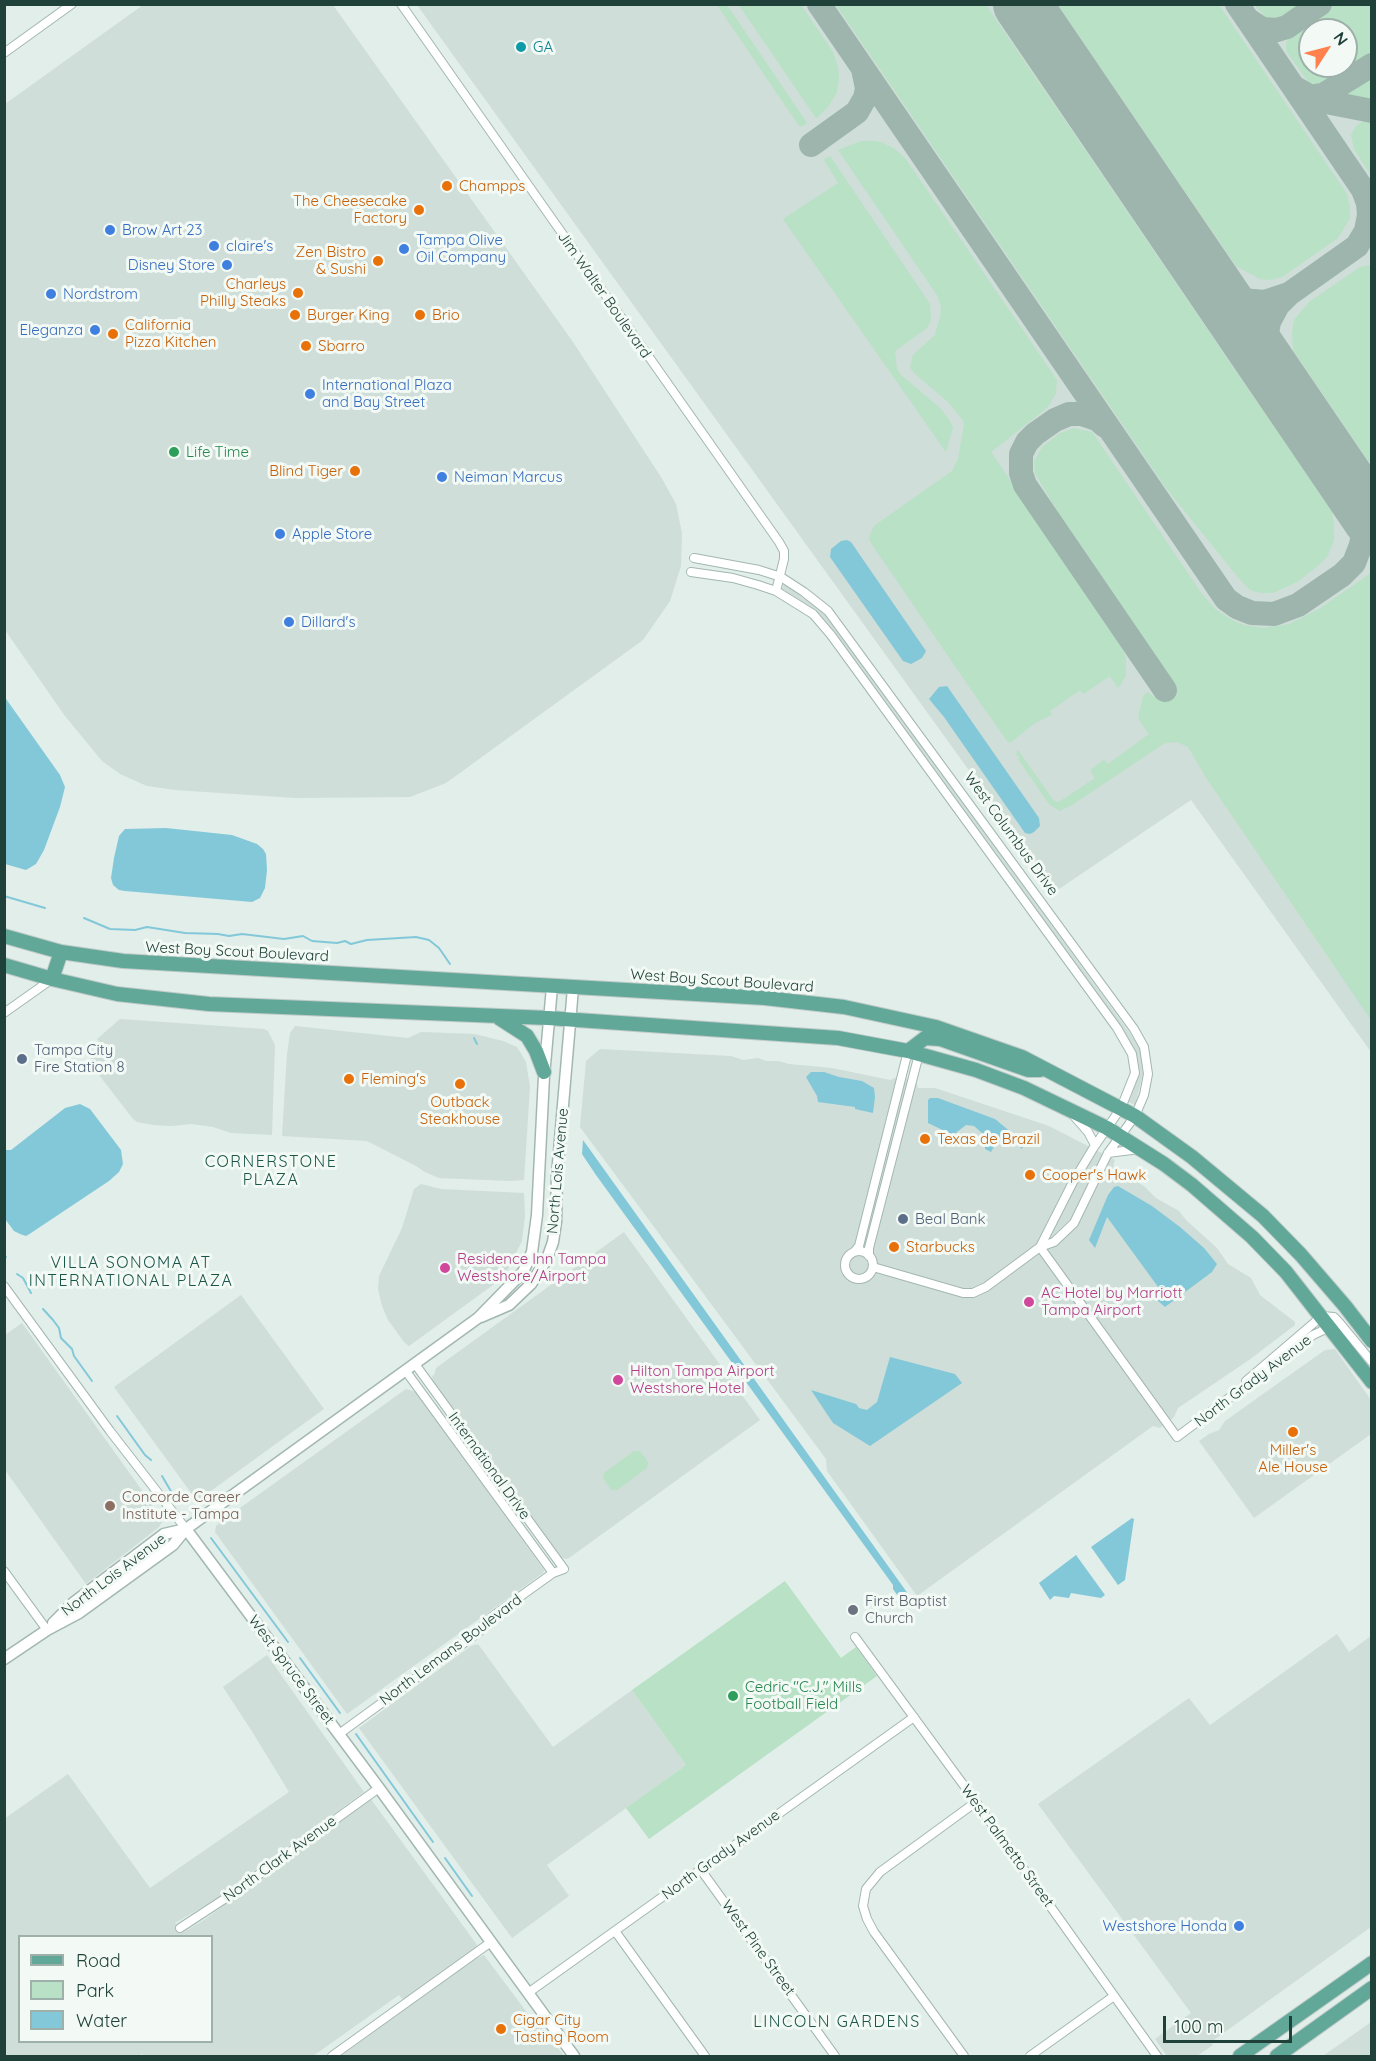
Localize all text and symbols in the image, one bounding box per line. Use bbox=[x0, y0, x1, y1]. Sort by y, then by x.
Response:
north arrow bbox=[1298, 18, 1358, 78]
text: N bbox=[1329, 28, 1352, 49]
place label: GA bbox=[533, 38, 553, 56]
marker: GA bbox=[514, 40, 528, 54]
place label: Champps bbox=[459, 177, 525, 195]
marker: Champps bbox=[440, 179, 454, 193]
place label: The Cheesecake Factory bbox=[293, 192, 407, 227]
marker: The Cheesecake Factory bbox=[412, 203, 426, 217]
place label: Brow Art 23 bbox=[122, 221, 202, 239]
marker: Brow Art 23 bbox=[103, 223, 117, 237]
street label: Jim Walter Boulevard bbox=[554, 228, 654, 362]
place label: Tampa Olive Oil Company bbox=[416, 231, 506, 266]
place label: claire's bbox=[226, 237, 273, 255]
marker: claire's bbox=[207, 239, 221, 253]
marker: Tampa Olive Oil Company bbox=[397, 242, 411, 256]
place label: Zen Bistro & Sushi bbox=[296, 243, 366, 278]
marker: Zen Bistro & Sushi bbox=[371, 254, 385, 268]
place label: Disney Store bbox=[128, 256, 215, 274]
marker: Disney Store bbox=[220, 258, 234, 272]
place label: Charleys Philly Steaks bbox=[200, 275, 286, 310]
place label: Nordstrom bbox=[63, 285, 138, 303]
marker: Charleys Philly Steaks bbox=[291, 286, 305, 300]
marker: Nordstrom bbox=[44, 287, 58, 301]
place label: Burger King bbox=[307, 306, 390, 324]
place label: Brio bbox=[432, 306, 460, 324]
marker: Burger King bbox=[288, 308, 302, 322]
marker: Brio bbox=[413, 308, 427, 322]
place label: California Pizza Kitchen bbox=[125, 316, 216, 351]
place label: Eleganza bbox=[19, 321, 83, 339]
marker: Eleganza bbox=[88, 323, 102, 337]
marker: California Pizza Kitchen bbox=[106, 327, 120, 341]
place label: Sbarro bbox=[318, 337, 365, 355]
marker: Sbarro bbox=[299, 339, 313, 353]
place label: International Plaza and Bay Street bbox=[322, 376, 452, 411]
marker: International Plaza and Bay Street bbox=[303, 387, 317, 401]
place label: Life Time bbox=[186, 443, 249, 461]
marker: Life Time bbox=[167, 445, 181, 459]
place label: Blind Tiger bbox=[269, 462, 343, 480]
marker: Blind Tiger bbox=[348, 464, 362, 478]
place label: Neiman Marcus bbox=[454, 468, 562, 486]
marker: Neiman Marcus bbox=[435, 470, 449, 484]
place label: Apple Store bbox=[292, 525, 372, 543]
marker: Apple Store bbox=[273, 527, 287, 541]
place label: Dillard's bbox=[301, 613, 355, 631]
marker: Dillard's bbox=[282, 615, 296, 629]
street label: West Columbus Drive bbox=[960, 769, 1062, 899]
street label: West Boy Scout Boulevard bbox=[145, 938, 329, 966]
street label: West Boy Scout Boulevard bbox=[630, 966, 814, 996]
place label: Tampa City Fire Station 8 bbox=[34, 1041, 125, 1076]
marker: Tampa City Fire Station 8 bbox=[15, 1052, 29, 1066]
place label: Fleming's bbox=[361, 1070, 426, 1088]
marker: Fleming's bbox=[342, 1072, 356, 1086]
marker: Outback Steakhouse bbox=[453, 1077, 467, 1091]
place label: Outback Steakhouse bbox=[420, 1093, 500, 1128]
street label: North Lois Avenue bbox=[544, 1107, 572, 1235]
place label: Texas de Brazil bbox=[937, 1130, 1040, 1148]
marker: Texas de Brazil bbox=[918, 1132, 932, 1146]
district label: CORNERSTONE PLAZA bbox=[205, 1152, 337, 1190]
place label: Cooper's Hawk bbox=[1042, 1166, 1146, 1184]
marker: Cooper's Hawk bbox=[1023, 1168, 1037, 1182]
place label: Beal Bank bbox=[915, 1210, 985, 1228]
marker: Beal Bank bbox=[896, 1212, 910, 1226]
place label: Starbucks bbox=[906, 1238, 975, 1256]
marker: Starbucks bbox=[887, 1240, 901, 1254]
place label: Residence Inn Tampa Westshore/Airport bbox=[457, 1250, 606, 1285]
district label: VILLA SONOMA AT INTERNATIONAL PLAZA bbox=[29, 1253, 233, 1291]
marker: Residence Inn Tampa Westshore/Airport bbox=[438, 1261, 452, 1275]
place label: AC Hotel by Marriott Tampa Airport bbox=[1041, 1284, 1183, 1319]
marker: AC Hotel by Marriott Tampa Airport bbox=[1022, 1295, 1036, 1309]
street label: North Grady Avenue bbox=[1191, 1331, 1315, 1431]
place label: Hilton Tampa Airport Westshore Hotel bbox=[630, 1362, 775, 1397]
marker: Hilton Tampa Airport Westshore Hotel bbox=[611, 1373, 625, 1387]
street label: International Drive bbox=[444, 1409, 534, 1523]
marker: Miller's Ale House bbox=[1286, 1425, 1300, 1439]
place label: Miller's Ale House bbox=[1258, 1441, 1328, 1476]
place label: Concorde Career Institute - Tampa bbox=[122, 1488, 241, 1523]
marker: Concorde Career Institute - Tampa bbox=[103, 1499, 117, 1513]
street label: North Lois Avenue bbox=[58, 1530, 170, 1620]
street label: North Lemans Boulevard bbox=[376, 1591, 526, 1709]
place label: First Baptist Church bbox=[865, 1592, 947, 1627]
marker: First Baptist Church bbox=[846, 1603, 860, 1617]
street label: West Spruce Street bbox=[244, 1612, 338, 1728]
place label: Cedric "C.J." Mills Football Field bbox=[745, 1678, 862, 1713]
marker: Cedric "C.J." Mills Football Field bbox=[726, 1689, 740, 1703]
street label: West Palmetto Street bbox=[957, 1781, 1057, 1911]
street label: North Grady Avenue bbox=[658, 1806, 784, 1904]
street label: North Clark Avenue bbox=[220, 1812, 340, 1906]
street label: West Pine Street bbox=[717, 1897, 799, 1999]
place label: Westshore Honda bbox=[1103, 1917, 1227, 1935]
marker: Westshore Honda bbox=[1232, 1919, 1246, 1933]
legend bbox=[18, 1935, 213, 2043]
text: Road bbox=[76, 1949, 121, 1972]
text: Park bbox=[76, 1979, 114, 2002]
scale bar bbox=[1166, 2004, 1295, 2042]
text: Water bbox=[76, 2009, 127, 2032]
place label: Cigar City Tasting Room bbox=[513, 2011, 609, 2046]
district label: LINCOLN GARDENS bbox=[753, 2012, 921, 2032]
text: 100 m bbox=[1174, 2015, 1223, 2038]
marker: Cigar City Tasting Room bbox=[494, 2022, 508, 2036]

